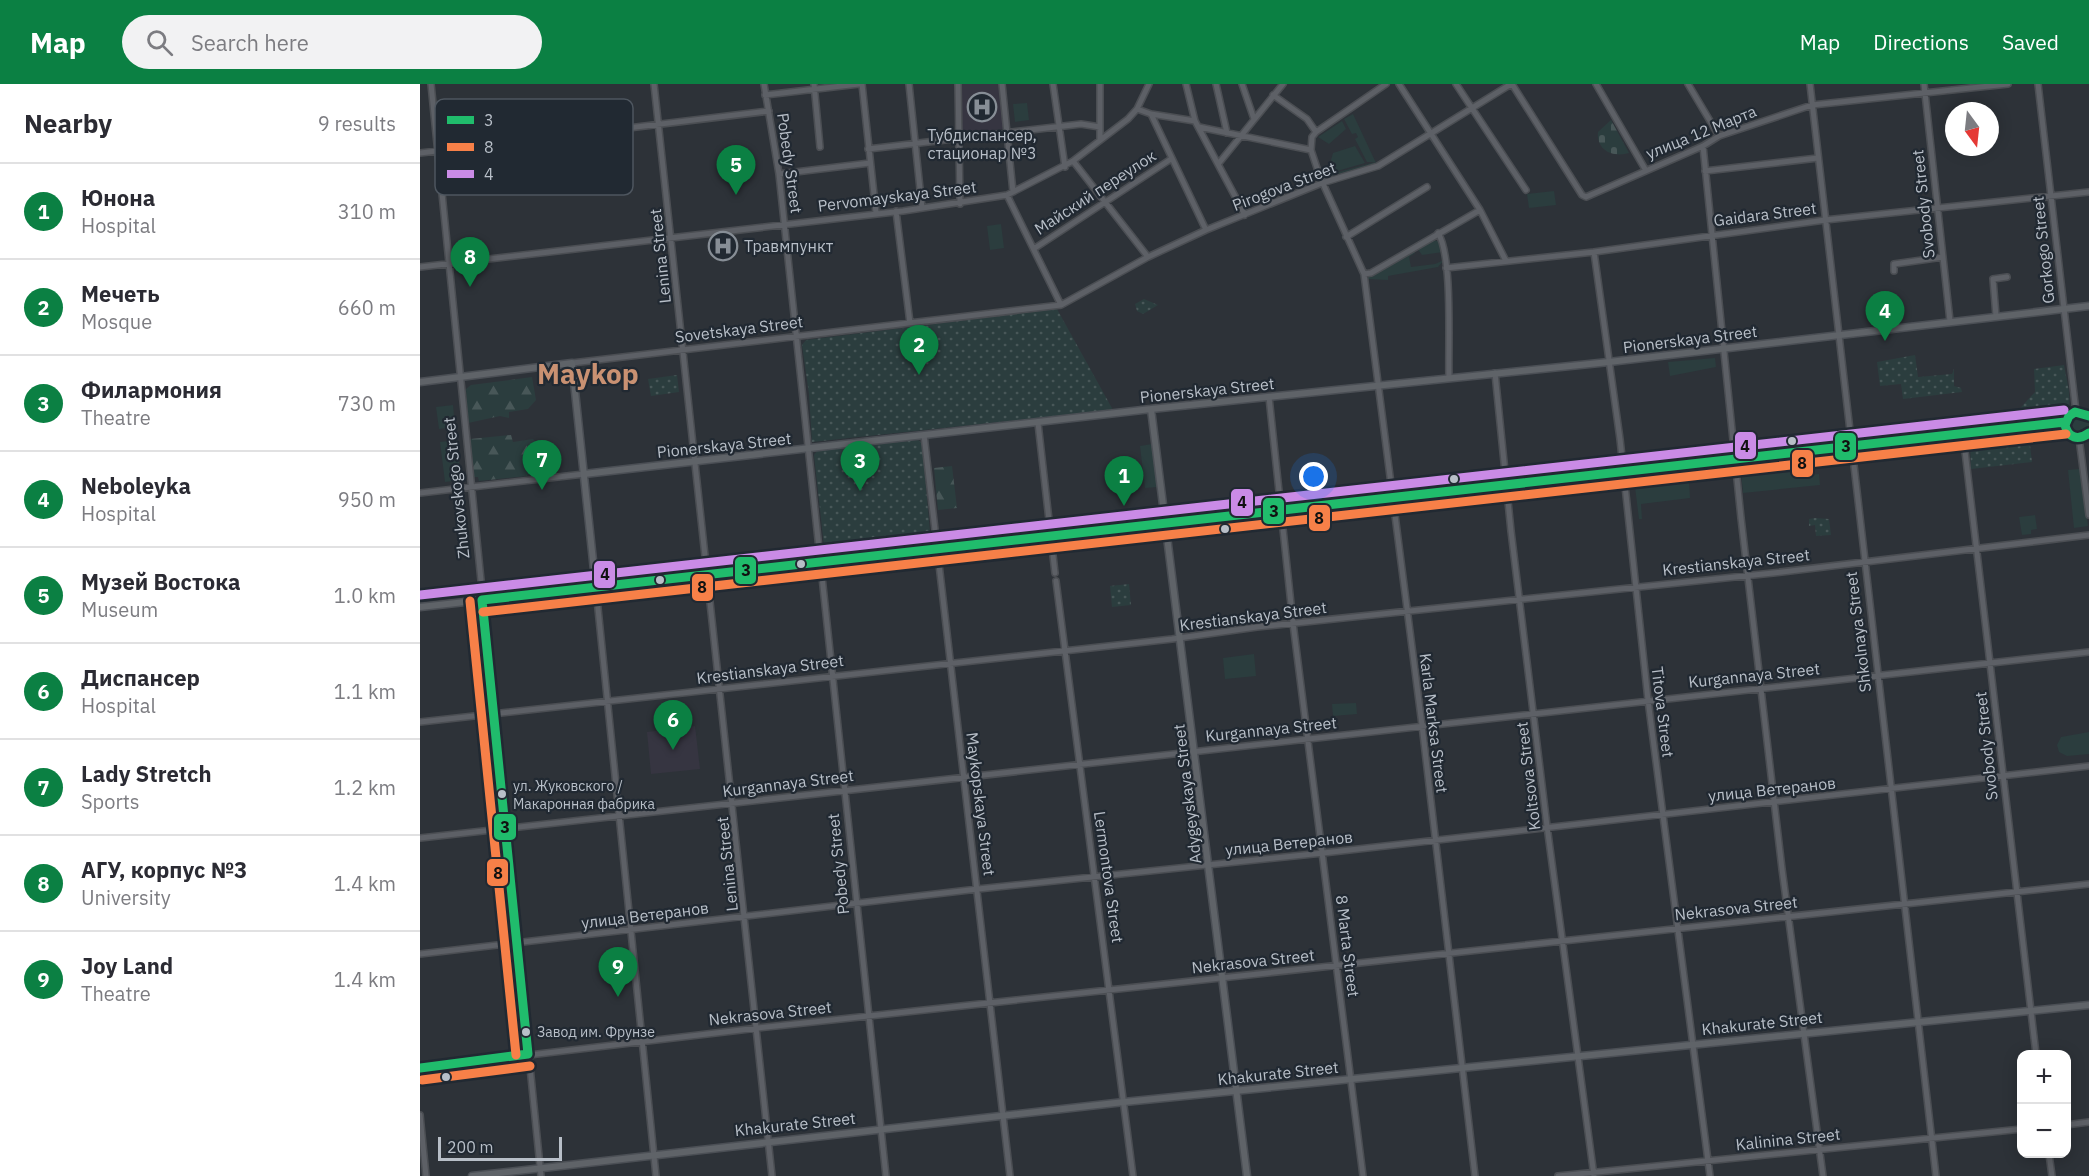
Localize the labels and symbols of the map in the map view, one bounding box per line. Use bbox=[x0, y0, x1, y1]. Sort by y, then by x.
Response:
hospital icon: Тубдиспансер, стационар №3 bbox=[966, 91, 998, 123]
legend bbox=[435, 99, 633, 195]
street label: улица 12 Марта bbox=[1643, 101, 1760, 163]
north arrow bbox=[1945, 102, 1999, 156]
text: 3 bbox=[484, 110, 494, 130]
street label: Pobedy Street bbox=[773, 111, 807, 215]
place label: Тубдиспансер, стационар №3 bbox=[927, 125, 1037, 163]
text: 8 bbox=[484, 137, 494, 157]
street label: Майский переулок bbox=[1030, 145, 1160, 239]
pin: 5 bbox=[716, 146, 756, 195]
street label: Svobody Street bbox=[1907, 149, 1939, 259]
street label: Pirogova Street bbox=[1229, 157, 1339, 215]
text: 4 bbox=[484, 164, 494, 184]
street label: Pervomayskaya Street bbox=[816, 176, 978, 216]
street label: Gorkogo Street bbox=[2027, 195, 2059, 305]
street label: Gaidara Street bbox=[1712, 198, 1818, 230]
street label: Lenina Street bbox=[645, 208, 675, 304]
hospital icon: Травмпункт bbox=[707, 230, 739, 262]
place label: Травмпункт bbox=[744, 236, 834, 256]
pin: 8 bbox=[451, 238, 490, 287]
pin: 4 bbox=[1866, 292, 1904, 341]
street label: Sovetskaya Street bbox=[674, 311, 804, 347]
street label: Pionerskaya Street bbox=[1622, 321, 1758, 357]
pin: 2 bbox=[900, 326, 938, 375]
district label: Maykop bbox=[537, 355, 639, 392]
street label: Pionerskaya Street bbox=[1139, 373, 1275, 407]
street label: Zhukovskogo Street bbox=[439, 416, 473, 560]
street label: Pionerskaya Street bbox=[656, 428, 792, 462]
line badge: 4 bbox=[1734, 431, 1757, 460]
line badge: 3 bbox=[1834, 432, 1857, 461]
unlabelled marker bbox=[1786, 435, 1798, 447]
text: 4 bbox=[1740, 436, 1750, 456]
text: 3 bbox=[1841, 436, 1851, 456]
pin: 7 bbox=[522, 440, 562, 490]
pin: 3 bbox=[840, 442, 880, 491]
line badge: 8 bbox=[1791, 449, 1814, 478]
text: 8 bbox=[1797, 453, 1807, 473]
pin: 1 bbox=[1104, 456, 1144, 506]
your location bbox=[1299, 462, 1328, 491]
unlabelled marker bbox=[1448, 473, 1460, 485]
line badge: 4 bbox=[1230, 488, 1254, 517]
text: 4 bbox=[1237, 492, 1247, 512]
line badge: 3 bbox=[1262, 497, 1285, 525]
text: 3 bbox=[1269, 501, 1279, 521]
line badge: 8 bbox=[1308, 504, 1331, 532]
text: 8 bbox=[1314, 508, 1324, 528]
unlabelled marker bbox=[1219, 523, 1231, 535]
street label: Krestianskaya Street bbox=[1661, 544, 1811, 580]
line badge: 3 bbox=[734, 556, 757, 585]
unlabelled marker bbox=[795, 558, 807, 570]
line badge: 4 bbox=[593, 560, 616, 589]
text: 3 bbox=[741, 560, 751, 580]
text: 4 bbox=[600, 564, 610, 584]
street label: Shkolnaya Street bbox=[1841, 571, 1875, 693]
line badge: 8 bbox=[691, 573, 714, 602]
unlabelled marker bbox=[654, 574, 666, 586]
text: 8 bbox=[697, 577, 707, 597]
street label: Krestianskaya Street bbox=[1178, 597, 1328, 635]
street label: Krestianskaya Street bbox=[695, 650, 845, 688]
street label: Karla Marksa Street bbox=[1416, 652, 1452, 794]
street label: Kurgannaya Street bbox=[1687, 658, 1821, 692]
street label: Titova Street bbox=[1647, 665, 1679, 759]
street label: Svobody Street bbox=[1970, 691, 2002, 801]
pin: 6 bbox=[654, 700, 692, 750]
street label: Kurgannaya Street bbox=[1204, 712, 1338, 746]
street label: Koltsova Street bbox=[1511, 721, 1545, 831]
street label: Adygeyskaya Street bbox=[1169, 723, 1205, 865]
street label: Maykopskaya Street bbox=[962, 731, 1000, 877]
street label: Kurgannaya Street bbox=[721, 765, 855, 801]
street label: улица Ветеранов bbox=[1707, 772, 1837, 806]
place label: ул. Жуковского / Макаронная фабрика bbox=[513, 777, 655, 813]
marker: ул. Жуковского / Макаронная фабрика bbox=[496, 788, 508, 800]
street label: Lermontova Street bbox=[1090, 810, 1128, 944]
line badge: 3 bbox=[493, 813, 517, 841]
street label: Pobedy Street bbox=[823, 813, 853, 915]
street label: Lenina Street bbox=[712, 816, 742, 912]
text: 3 bbox=[500, 817, 510, 837]
street label: улица Ветеранов bbox=[1224, 826, 1354, 860]
line badge: 8 bbox=[486, 858, 509, 887]
text: 8 bbox=[493, 863, 503, 883]
street label: Nekrasova Street bbox=[1674, 892, 1798, 924]
street label: 8 Marta Street bbox=[1332, 894, 1364, 998]
street label: улица Ветеранов bbox=[580, 897, 710, 933]
street label: Nekrasova Street bbox=[1191, 945, 1315, 977]
pin: 9 bbox=[598, 948, 638, 997]
street label: Nekrasova Street bbox=[708, 997, 832, 1029]
street label: Khakurate Street bbox=[1701, 1007, 1823, 1039]
place label: Завод им. Фрунзе bbox=[537, 1023, 655, 1041]
marker: Завод им. Фрунзе bbox=[520, 1026, 532, 1038]
street label: Khakurate Street bbox=[1217, 1057, 1339, 1089]
unlabelled marker bbox=[440, 1071, 452, 1083]
street label: Khakurate Street bbox=[734, 1108, 856, 1140]
street label: Kalinina Street bbox=[1735, 1124, 1841, 1154]
scale bar bbox=[438, 1134, 562, 1162]

